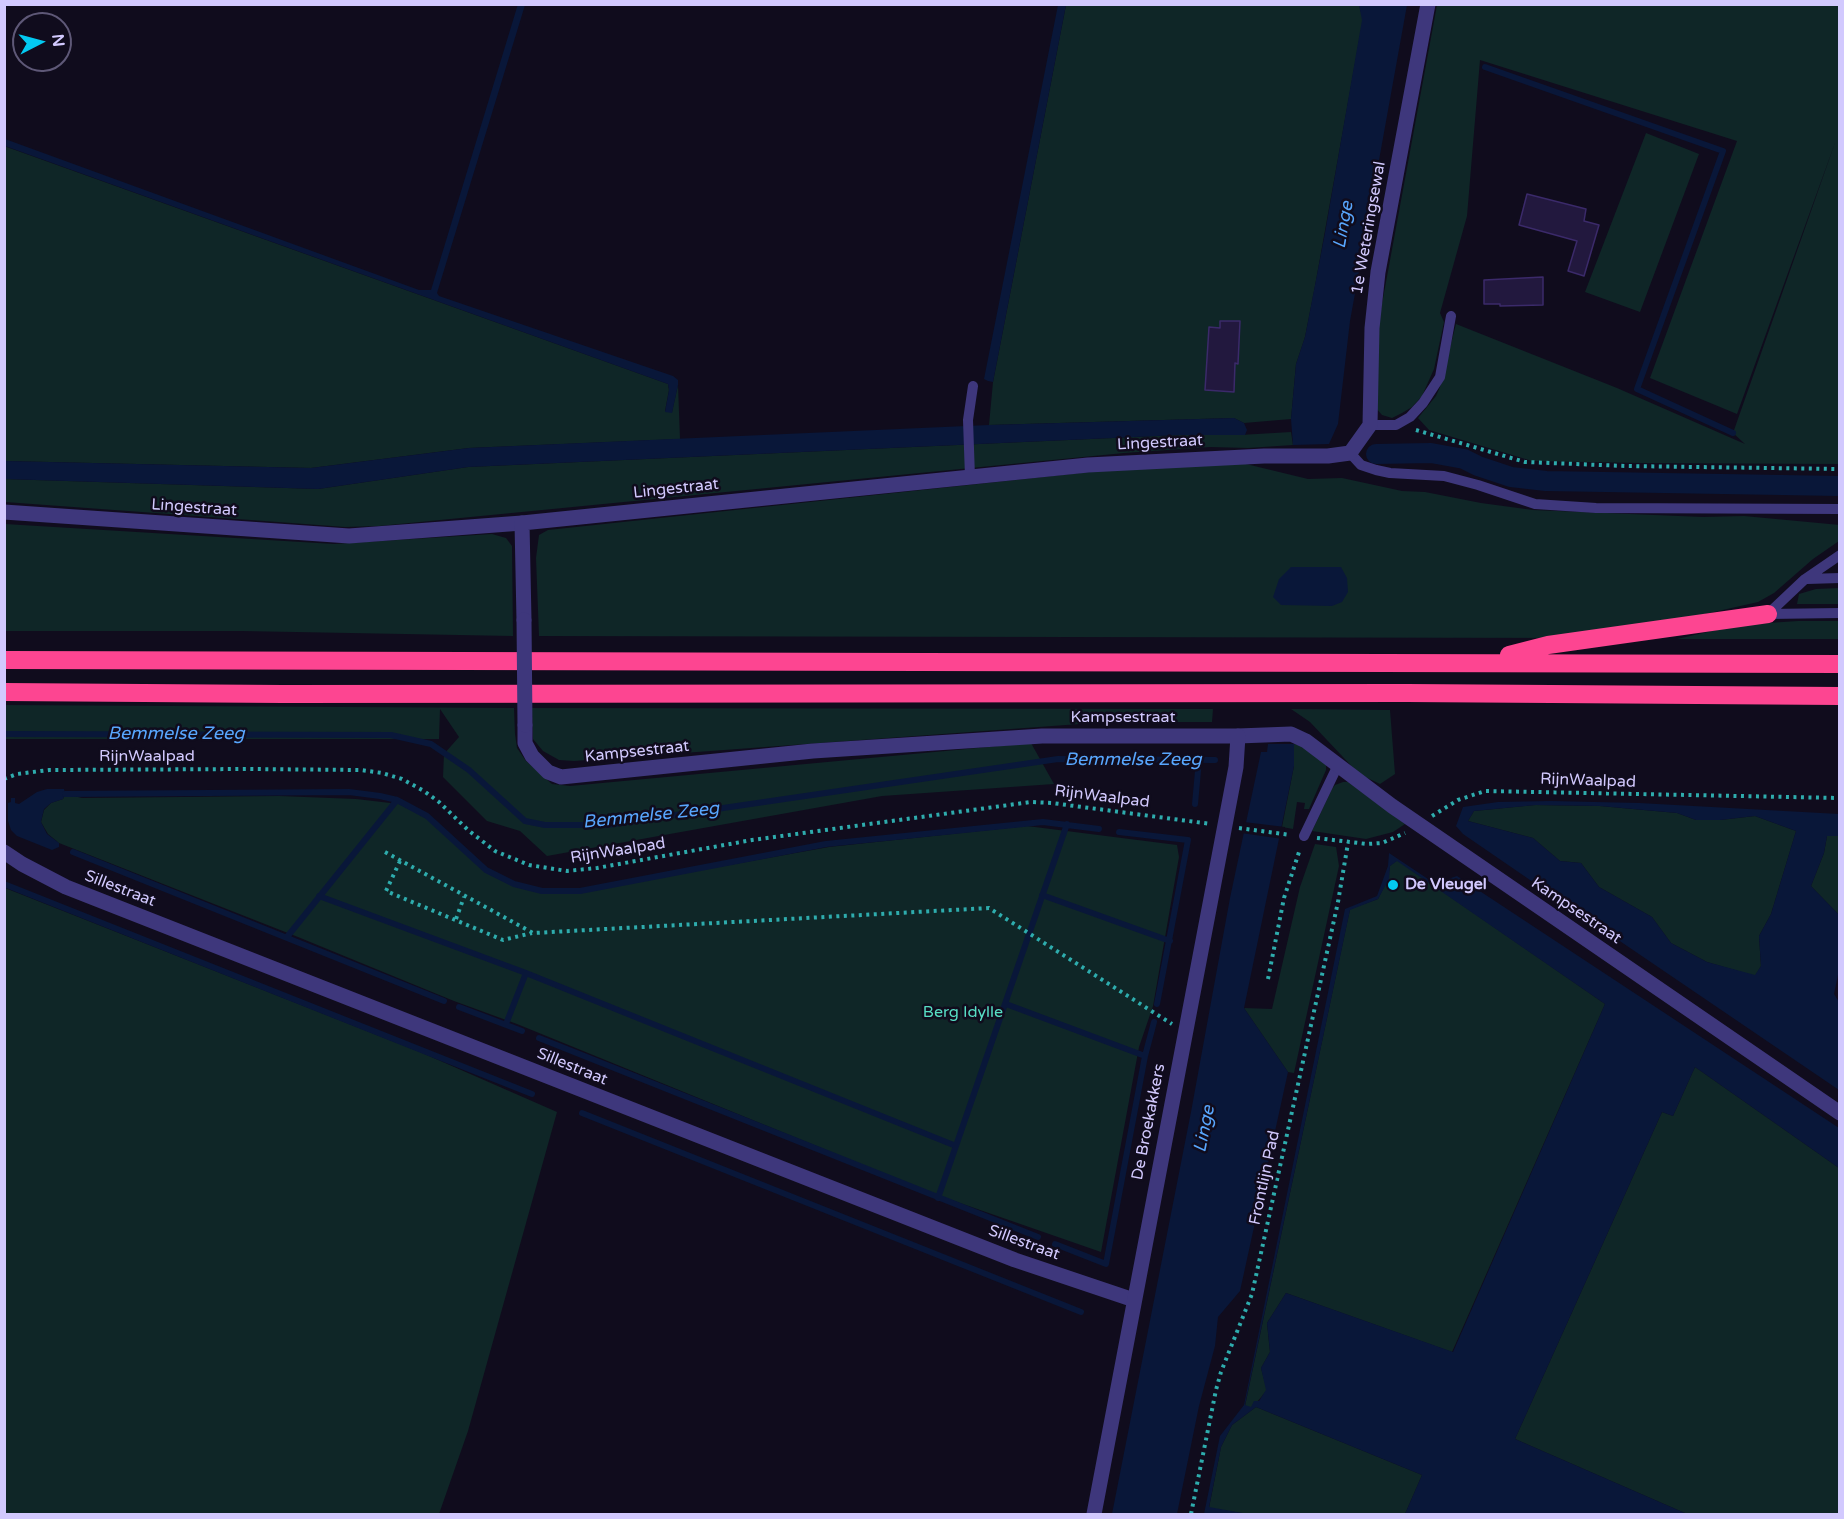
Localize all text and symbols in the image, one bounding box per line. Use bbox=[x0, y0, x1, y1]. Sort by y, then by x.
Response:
north arrow bbox=[12, 12, 72, 72]
text: N bbox=[47, 33, 69, 48]
street label: 1e Weteringsewal bbox=[1348, 160, 1390, 296]
water label: Linge bbox=[1329, 200, 1359, 250]
street label: Lingestraat bbox=[1117, 431, 1203, 455]
street label: Lingestraat bbox=[632, 475, 720, 503]
street label: Lingestraat bbox=[151, 495, 237, 521]
street label: Kampsestraat bbox=[1071, 708, 1175, 728]
water label: Bemmelse Zeeg bbox=[107, 723, 245, 745]
street label: Kampsestraat bbox=[584, 737, 690, 767]
street label: RijnWaalpad bbox=[99, 747, 195, 767]
water label: Bemmelse Zeeg bbox=[1064, 749, 1202, 771]
street label: RijnWaalpad bbox=[1540, 770, 1636, 792]
street label: RijnWaalpad bbox=[1053, 782, 1151, 812]
water label: Bemmelse Zeeg bbox=[582, 798, 720, 834]
street label: RijnWaalpad bbox=[569, 834, 667, 868]
street label: Sillestraat bbox=[82, 867, 158, 911]
street label: Kampsestraat bbox=[1527, 874, 1625, 948]
place label: De Vleugel bbox=[1405, 875, 1487, 895]
marker: De Vleugel bbox=[1386, 878, 1400, 892]
park label: Berg Idylle bbox=[923, 1003, 1003, 1023]
street label: Sillestraat bbox=[534, 1044, 610, 1090]
street label: De Broekakkers bbox=[1128, 1062, 1170, 1182]
water label: Linge bbox=[1190, 1104, 1220, 1154]
street label: Frontlijn Pad bbox=[1246, 1129, 1284, 1227]
street label: Sillestraat bbox=[986, 1221, 1062, 1265]

